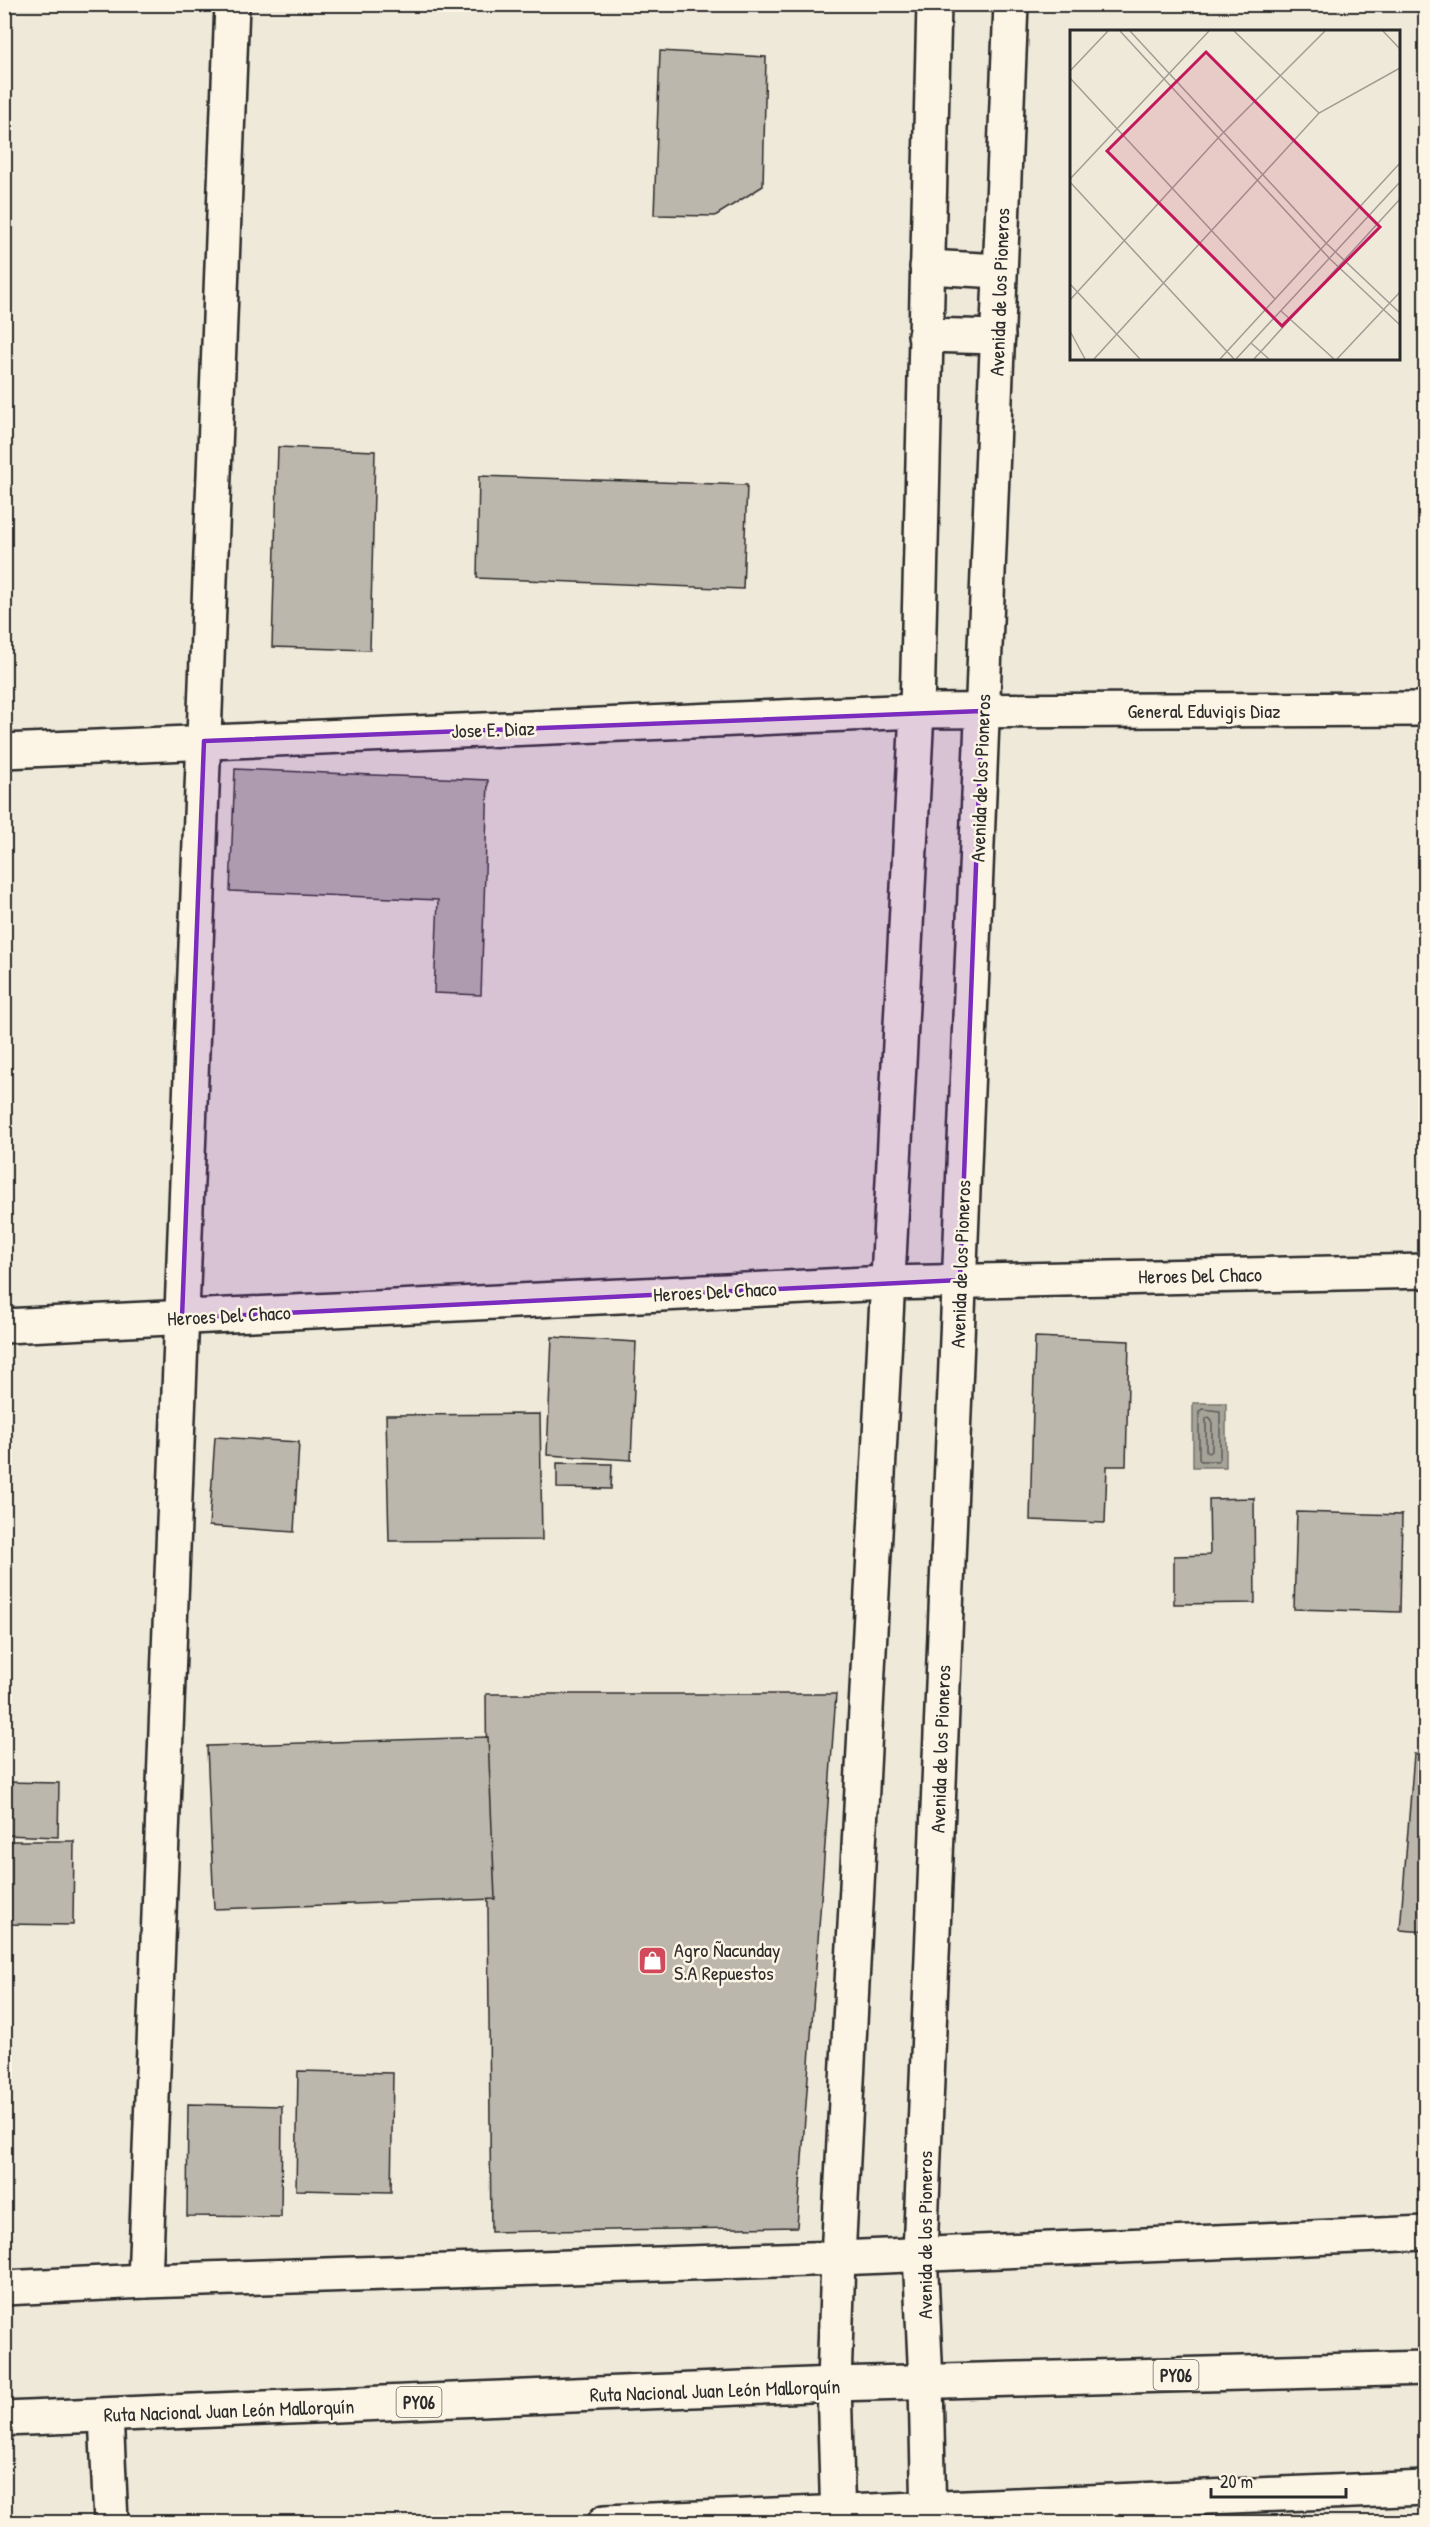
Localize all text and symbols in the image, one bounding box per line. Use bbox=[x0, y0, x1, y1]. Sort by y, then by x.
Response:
inset map bbox=[1070, 30, 1400, 360]
street label: Avenida de los Pioneros bbox=[983, 207, 1015, 376]
street label: Avenida de los Pioneros bbox=[964, 693, 996, 862]
street label: General Eduvigis Diaz bbox=[1127, 697, 1281, 724]
street label: Jose E. Diaz bbox=[451, 714, 536, 744]
street label: Avenida de los Pioneros bbox=[944, 1179, 976, 1348]
street label: Heroes Del Chaco bbox=[1138, 1260, 1262, 1290]
street label: Heroes Del Chaco bbox=[653, 1274, 777, 1308]
street label: Heroes Del Chaco bbox=[167, 1298, 291, 1332]
street label: Avenida de los Pioneros bbox=[924, 1664, 956, 1833]
place label: Agro Ñacunday S.A Repuestos bbox=[674, 1936, 780, 1986]
shop icon: Agro Ñacunday S.A Repuestos bbox=[637, 1945, 669, 1977]
street label: Avenida de los Pioneros bbox=[911, 2151, 938, 2319]
road number: PY06 bbox=[1154, 2360, 1198, 2390]
street label: Ruta Nacional Juan León Mallorquín bbox=[589, 2372, 841, 2408]
road number: PY06 bbox=[396, 2387, 442, 2417]
street label: Ruta Nacional Juan León Mallorquín bbox=[103, 2392, 355, 2428]
scale bar bbox=[1211, 2461, 1346, 2499]
text: 20 m bbox=[1220, 2469, 1253, 2494]

